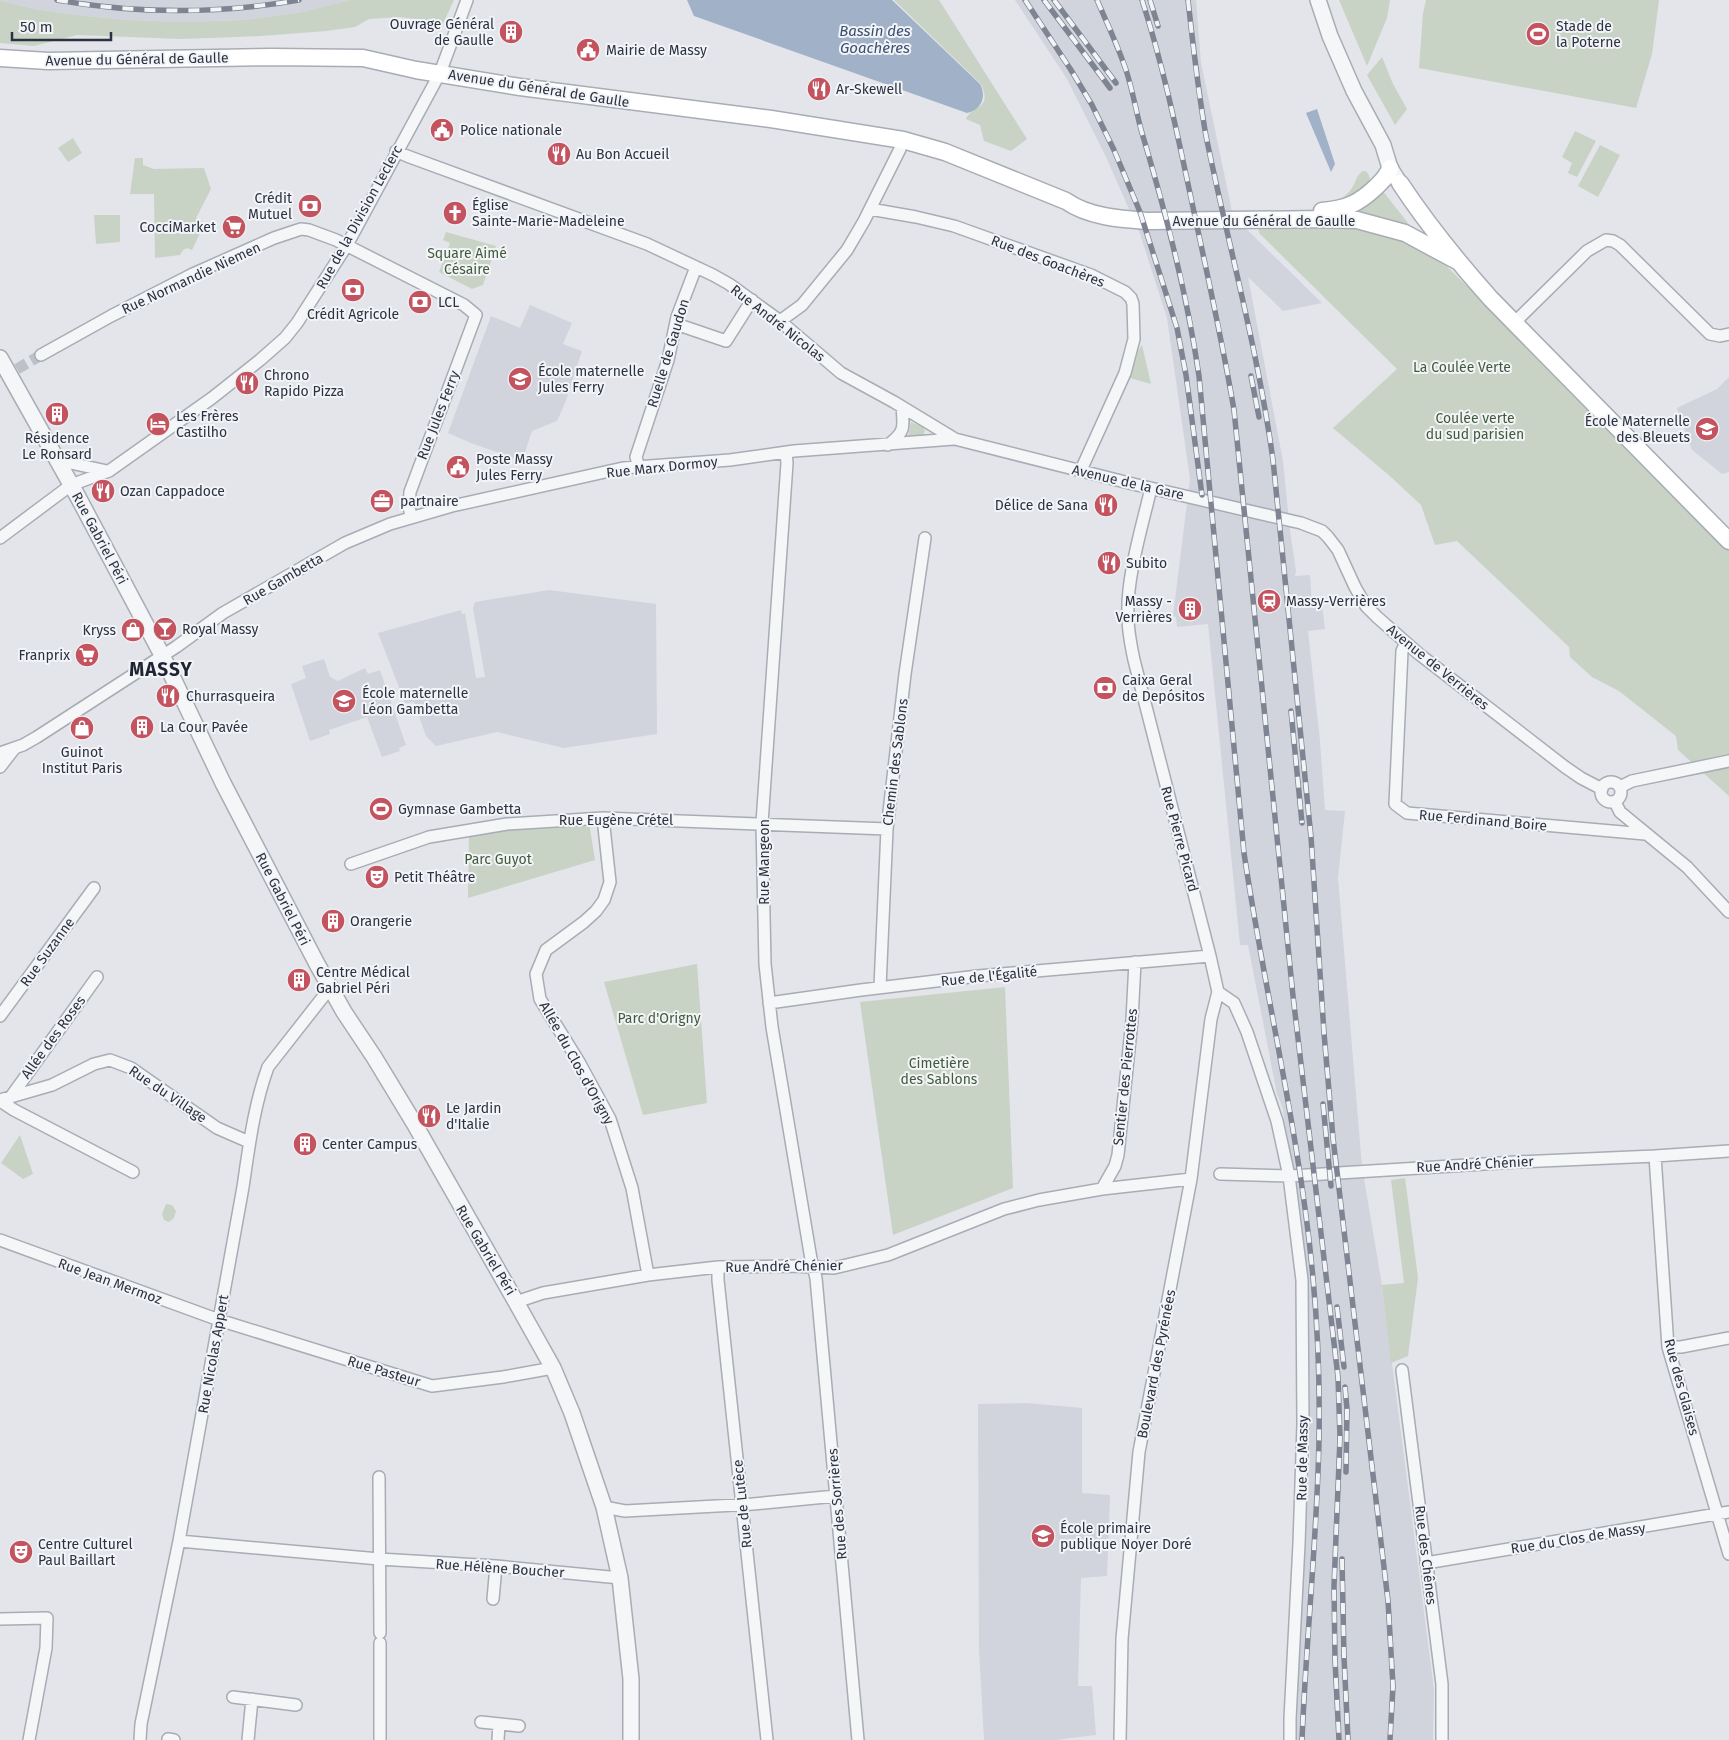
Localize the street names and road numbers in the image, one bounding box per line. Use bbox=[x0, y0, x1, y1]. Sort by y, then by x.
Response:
street label: Avenue du Général de Gaulle bbox=[45, 49, 229, 70]
street label: Avenue du Général de Gaulle bbox=[447, 66, 631, 111]
street label: Rue de la Division Leclerc bbox=[313, 142, 406, 292]
street label: Avenue du Général de Gaulle bbox=[1173, 213, 1355, 230]
street label: Rue des Goachères bbox=[989, 232, 1107, 291]
street label: Rue Normandie Niemen bbox=[119, 239, 263, 318]
street label: Rue André Nicolas bbox=[727, 281, 829, 366]
street label: Ruelle de Gaudon bbox=[644, 297, 693, 410]
street label: Rue Jules Ferry bbox=[414, 368, 463, 462]
street label: Rue Marx Dormoy bbox=[605, 453, 719, 482]
street label: Avenue de la Gare bbox=[1070, 461, 1185, 504]
street label: Rue Gabriel Péri bbox=[68, 489, 131, 587]
street label: Rue Gambetta bbox=[240, 550, 326, 609]
street label: Avenue de Verrières bbox=[1383, 621, 1493, 714]
street label: Chemin des Sablons bbox=[879, 697, 912, 827]
street label: Rue Pierre Picard bbox=[1157, 784, 1202, 894]
street label: Rue Ferdinand Boire bbox=[1418, 806, 1548, 835]
street label: Rue Eugène Crétel bbox=[559, 812, 673, 829]
street label: Rue Mangeon bbox=[756, 819, 773, 905]
street label: Rue Gabriel Péri bbox=[252, 850, 313, 949]
street label: Rue Suzanne bbox=[17, 914, 78, 990]
street label: Rue de l'Égalité bbox=[940, 962, 1038, 990]
street label: Allée des Roses bbox=[18, 992, 90, 1082]
street label: Allée du Clos d'Origny bbox=[536, 999, 618, 1128]
street label: Sentier des Pierrottes bbox=[1110, 1007, 1141, 1146]
street label: Rue du Village bbox=[126, 1062, 210, 1127]
street label: Rue André Chénier bbox=[1416, 1153, 1535, 1176]
street label: Rue Gabriel Péri bbox=[452, 1202, 519, 1298]
street label: Rue Jean Mermoz bbox=[56, 1255, 164, 1308]
street label: Rue André Chénier bbox=[725, 1257, 844, 1276]
street label: Boulevard des Pyrénées bbox=[1134, 1288, 1179, 1440]
street label: Rue Nicolas Appert bbox=[195, 1292, 232, 1415]
street label: Rue des Glaises bbox=[1660, 1337, 1703, 1438]
street label: Rue Pasteur bbox=[345, 1352, 423, 1391]
street label: Rue de Massy bbox=[1293, 1415, 1312, 1501]
street label: Rue des Sorrières bbox=[824, 1447, 851, 1560]
street label: Rue de Lutèce bbox=[729, 1459, 756, 1549]
street label: Rue des Chênes bbox=[1411, 1504, 1440, 1606]
street label: Rue du Clos de Massy bbox=[1510, 1519, 1647, 1558]
street label: Rue Hélène Boucher bbox=[435, 1556, 566, 1582]

